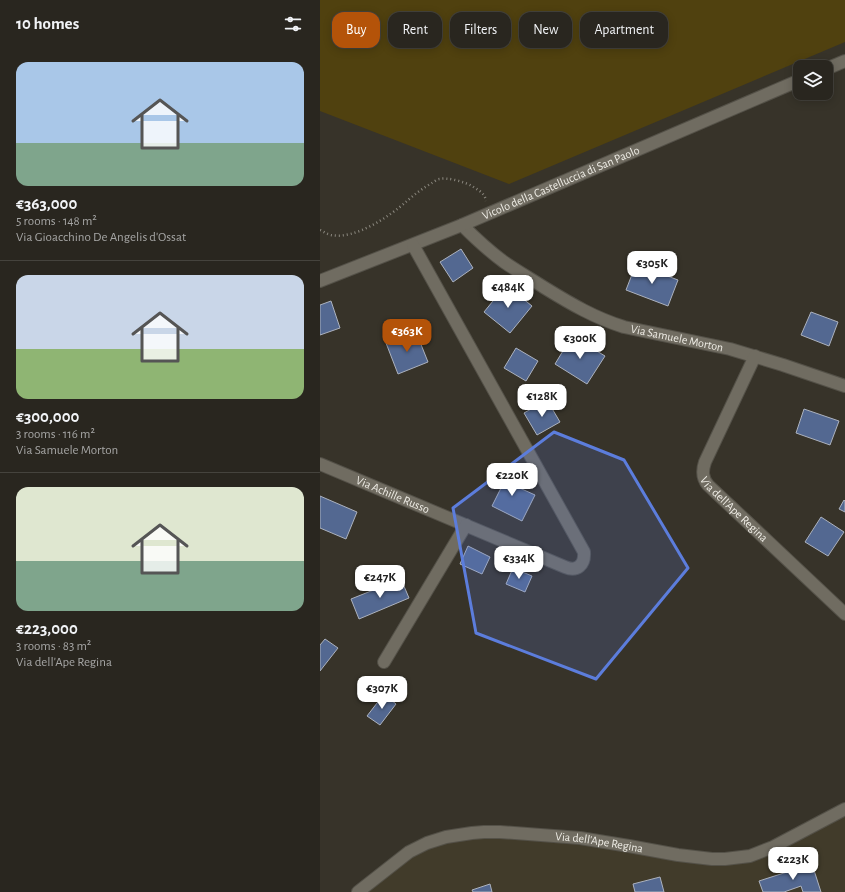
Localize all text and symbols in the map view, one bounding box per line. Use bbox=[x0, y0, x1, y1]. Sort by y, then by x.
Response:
chip: Buy bbox=[332, 12, 380, 48]
chip: Rent bbox=[388, 12, 442, 48]
chip: Filters bbox=[450, 12, 511, 48]
chip: New bbox=[519, 12, 572, 48]
chip: Apartment bbox=[580, 12, 668, 48]
icon: filters bbox=[282, 13, 304, 35]
text: 10 homes bbox=[16, 15, 79, 32]
map controls bbox=[793, 60, 833, 100]
button: layers bbox=[793, 60, 833, 100]
icon: home bbox=[124, 88, 196, 160]
street label: Vicolo della Castelluccia di San Paolo bbox=[480, 144, 641, 222]
text: €363,000 bbox=[16, 195, 77, 212]
text: 5 rooms · 148 m² bbox=[16, 215, 97, 228]
text: Via Gioacchino De Angelis d'Ossat bbox=[16, 231, 186, 244]
pin: €305K bbox=[624, 251, 680, 285]
text: €305K bbox=[636, 257, 668, 270]
pin: €484K bbox=[480, 275, 536, 309]
text: €484K bbox=[491, 281, 525, 294]
icon: home bbox=[124, 301, 196, 373]
pin: €363K bbox=[379, 319, 435, 353]
street label: Via Samuele Morton bbox=[630, 323, 724, 353]
text: €363K bbox=[391, 325, 423, 338]
pin: €300K bbox=[552, 326, 608, 360]
text: €300K bbox=[564, 332, 596, 345]
pin: €128K bbox=[514, 384, 570, 418]
text: €128K bbox=[527, 390, 557, 403]
text: €300,000 bbox=[16, 408, 79, 425]
text: 3 rooms · 116 m² bbox=[16, 428, 95, 441]
text: Via Samuele Morton bbox=[16, 444, 118, 457]
pin: €220K bbox=[484, 463, 540, 497]
text: €220K bbox=[496, 469, 528, 482]
street label: Via Achille Russo bbox=[354, 474, 431, 515]
street label: Via dell'Ape Regina bbox=[698, 475, 771, 544]
icon: home bbox=[124, 513, 196, 585]
pin: €334K bbox=[491, 546, 547, 580]
text: €334K bbox=[503, 552, 535, 565]
pin: €247K bbox=[352, 565, 408, 599]
text: €247K bbox=[364, 571, 396, 584]
text: €223,000 bbox=[16, 620, 78, 637]
text: 3 rooms · 83 m² bbox=[16, 640, 91, 653]
text: Via dell'Ape Regina bbox=[16, 656, 112, 669]
pin: €307K bbox=[354, 676, 410, 710]
text: €307K bbox=[366, 682, 398, 695]
street label: Via dell'Ape Regina bbox=[555, 830, 645, 855]
pin: €223K bbox=[765, 847, 821, 881]
text: €223K bbox=[777, 853, 809, 866]

